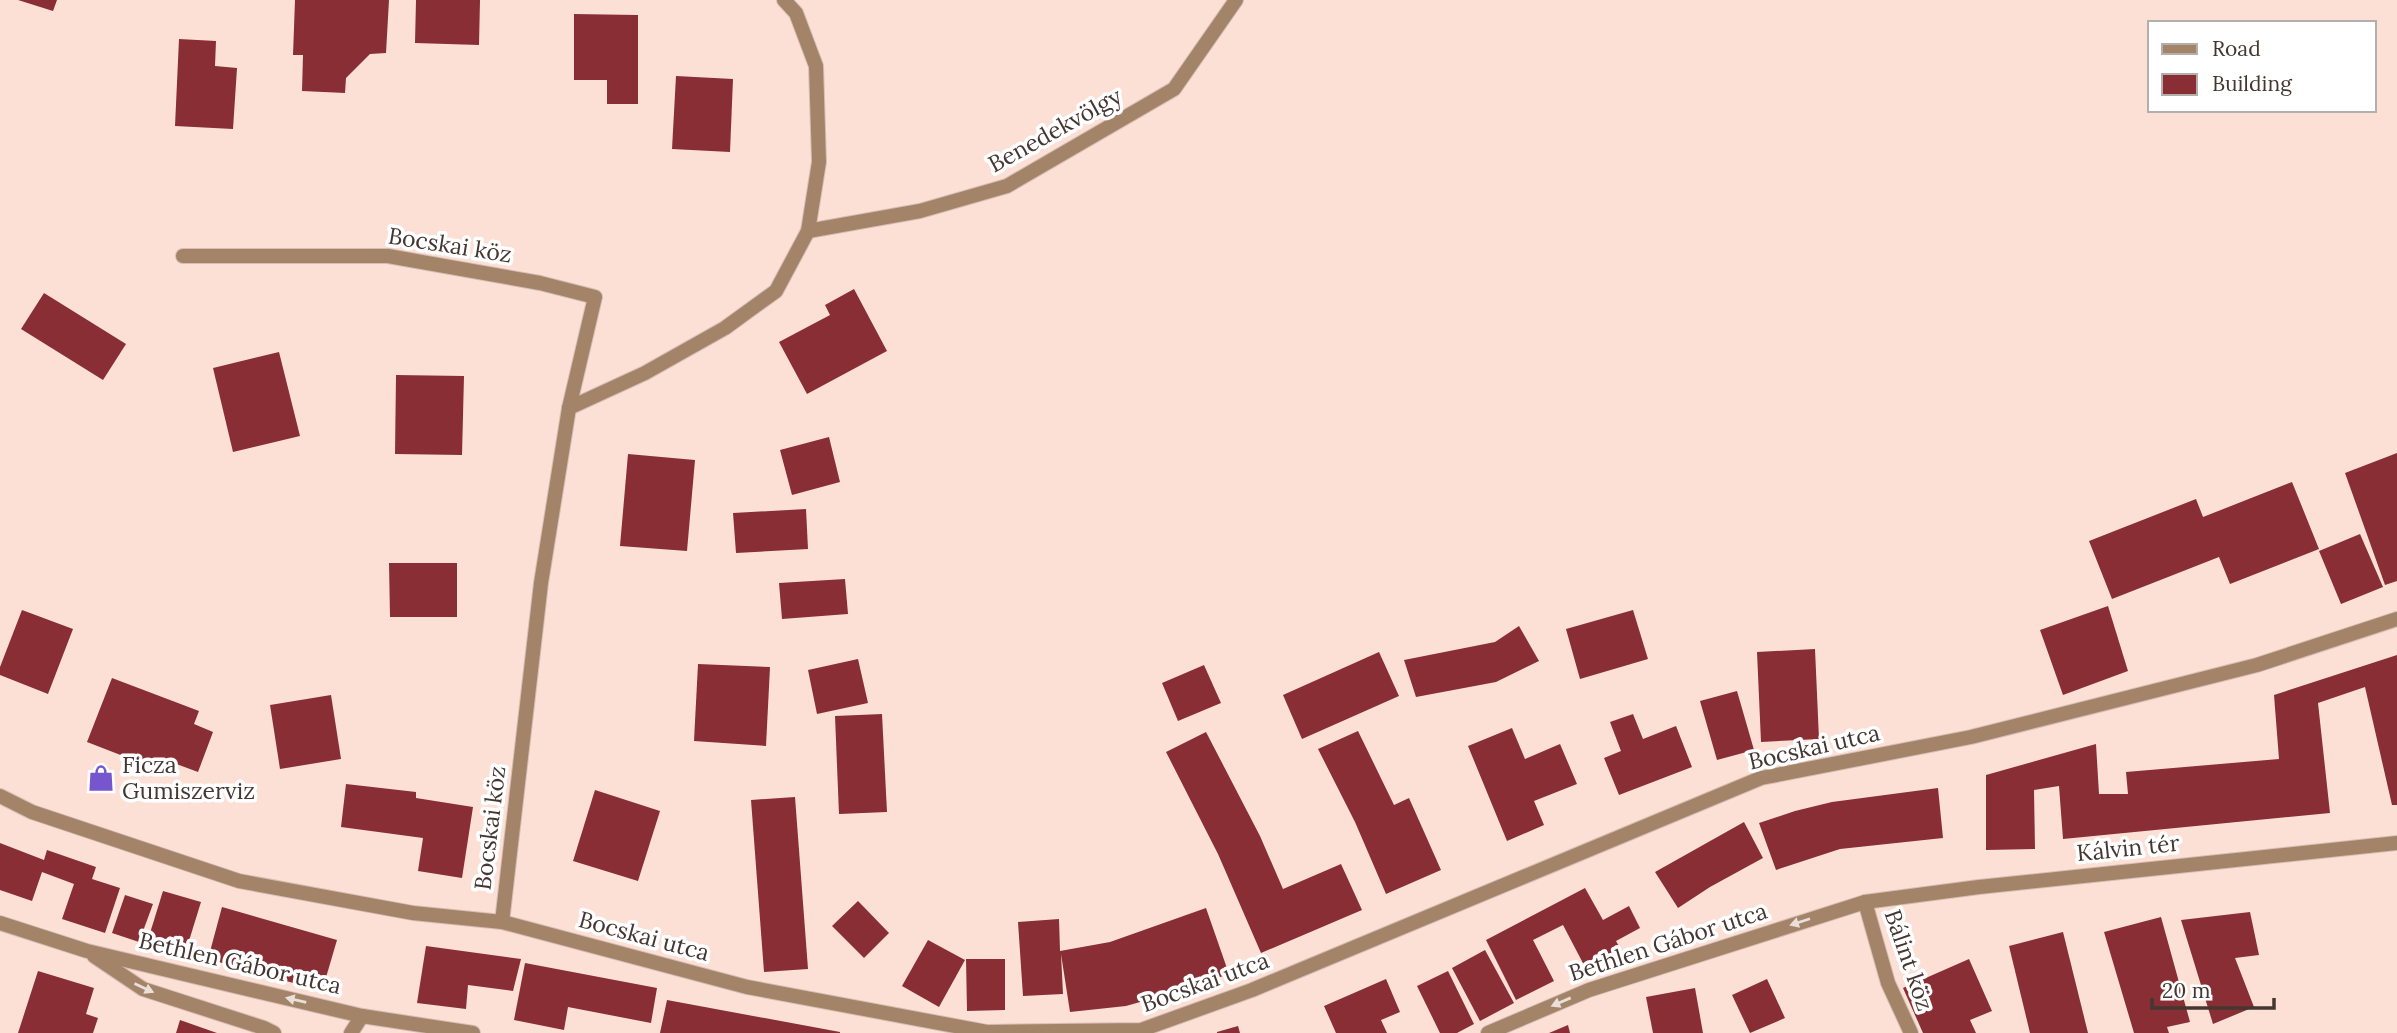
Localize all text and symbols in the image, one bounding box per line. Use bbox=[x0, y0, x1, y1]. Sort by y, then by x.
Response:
legend bbox=[2148, 21, 2376, 112]
text: Road bbox=[2212, 35, 2261, 62]
text: Building bbox=[2212, 70, 2292, 97]
street label: Benedekvölgy bbox=[983, 81, 1127, 178]
street label: Bocskai köz bbox=[386, 220, 514, 269]
street label: Bocskai utca bbox=[1745, 717, 1883, 776]
place label: Ficza Gumiszerviz bbox=[122, 750, 255, 805]
shop icon: Ficza Gumiszerviz bbox=[86, 763, 116, 793]
street label: Bocskai köz bbox=[468, 764, 511, 892]
street label: Kálvin tér bbox=[2075, 828, 2181, 867]
street label: Bethlen Gábor utca bbox=[1565, 896, 1771, 987]
street label: Bocskai utca bbox=[576, 904, 713, 967]
street label: Bálint köz bbox=[1879, 905, 1940, 1014]
one-way arrow bbox=[1789, 918, 1810, 928]
street label: Bethlen Gábor utca bbox=[136, 925, 344, 1000]
street label: Bocskai utca bbox=[1137, 945, 1273, 1018]
scale bar bbox=[2152, 967, 2274, 1011]
text: 20 m bbox=[2162, 977, 2211, 1004]
one-way arrow bbox=[134, 982, 154, 994]
one-way arrow bbox=[285, 994, 307, 1005]
one-way arrow bbox=[1551, 996, 1571, 1008]

